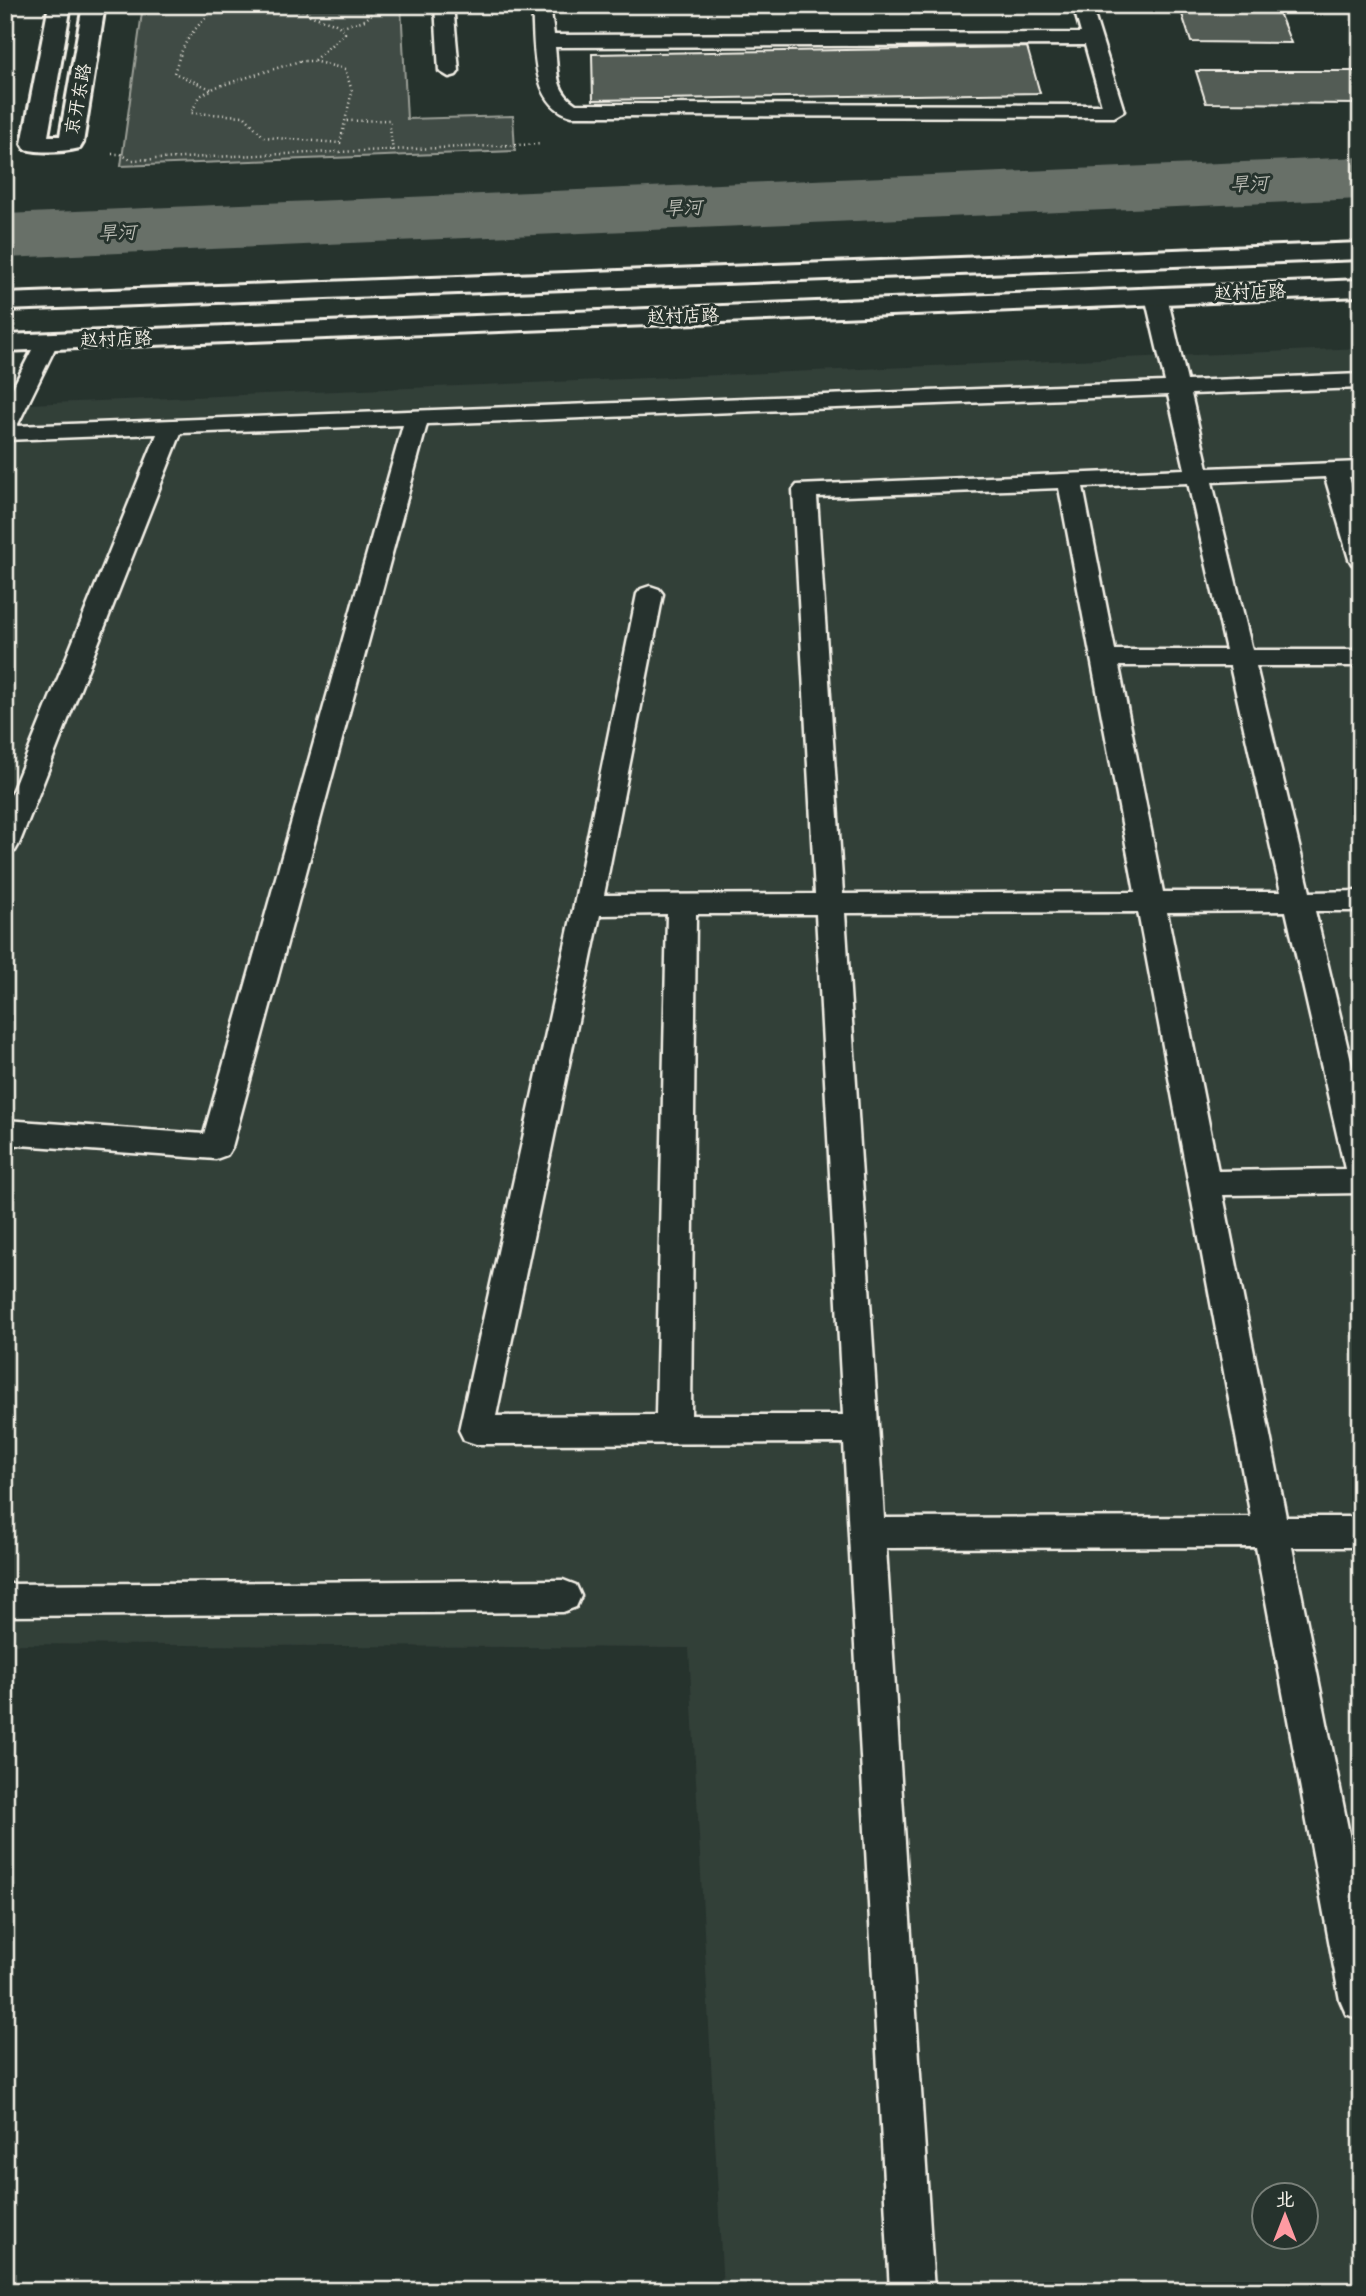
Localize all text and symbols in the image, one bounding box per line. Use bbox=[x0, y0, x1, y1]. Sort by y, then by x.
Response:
street label: 京开东路 bbox=[59, 61, 98, 137]
water label: 旱河 bbox=[1230, 170, 1272, 199]
water label: 旱河 bbox=[664, 194, 706, 223]
water label: 旱河 bbox=[98, 219, 140, 248]
street label: 赵村店路 bbox=[1214, 279, 1286, 306]
street label: 赵村店路 bbox=[647, 303, 719, 330]
street label: 赵村店路 bbox=[80, 326, 152, 353]
north arrow bbox=[1250, 2180, 1320, 2250]
text: 北 bbox=[1275, 2187, 1295, 2214]

